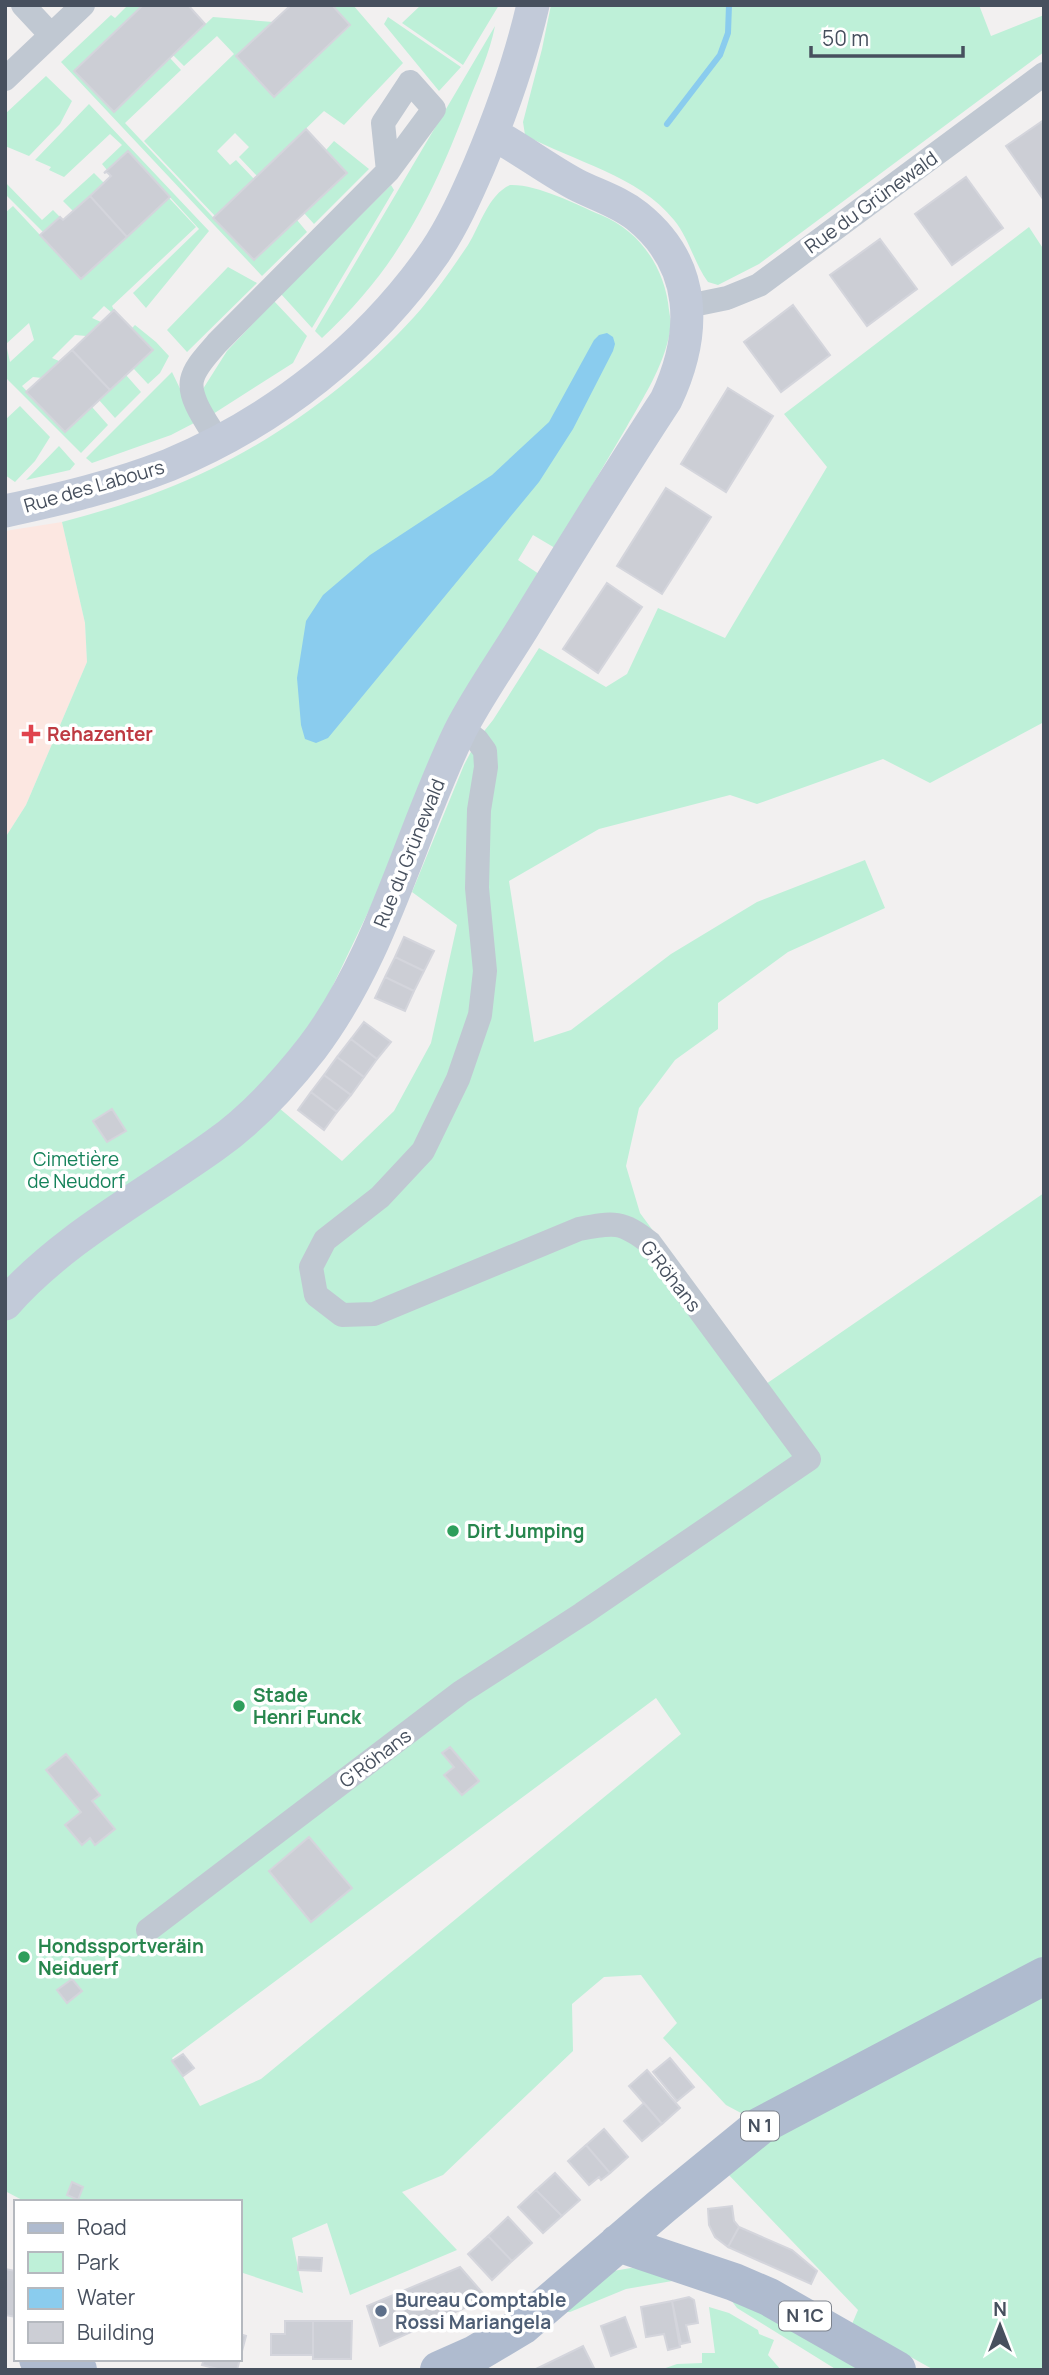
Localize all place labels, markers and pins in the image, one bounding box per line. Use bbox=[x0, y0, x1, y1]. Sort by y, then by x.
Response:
place label: Rehazenter bbox=[47, 721, 153, 747]
marker: Rehazenter bbox=[21, 724, 41, 744]
place label: Dirt Jumping bbox=[467, 1518, 584, 1544]
marker: Dirt Jumping bbox=[445, 1523, 461, 1539]
place label: Stade Henri Funck bbox=[253, 1682, 362, 1730]
marker: Stade Henri Funck bbox=[231, 1698, 247, 1714]
place label: Hondssportveräin Neiduerf bbox=[38, 1933, 204, 1981]
marker: Hondssportveräin Neiduerf bbox=[16, 1949, 32, 1965]
place label: Bureau Comptable Rossi Mariangela bbox=[395, 2287, 566, 2335]
marker: Bureau Comptable Rossi Mariangela bbox=[373, 2303, 389, 2319]

